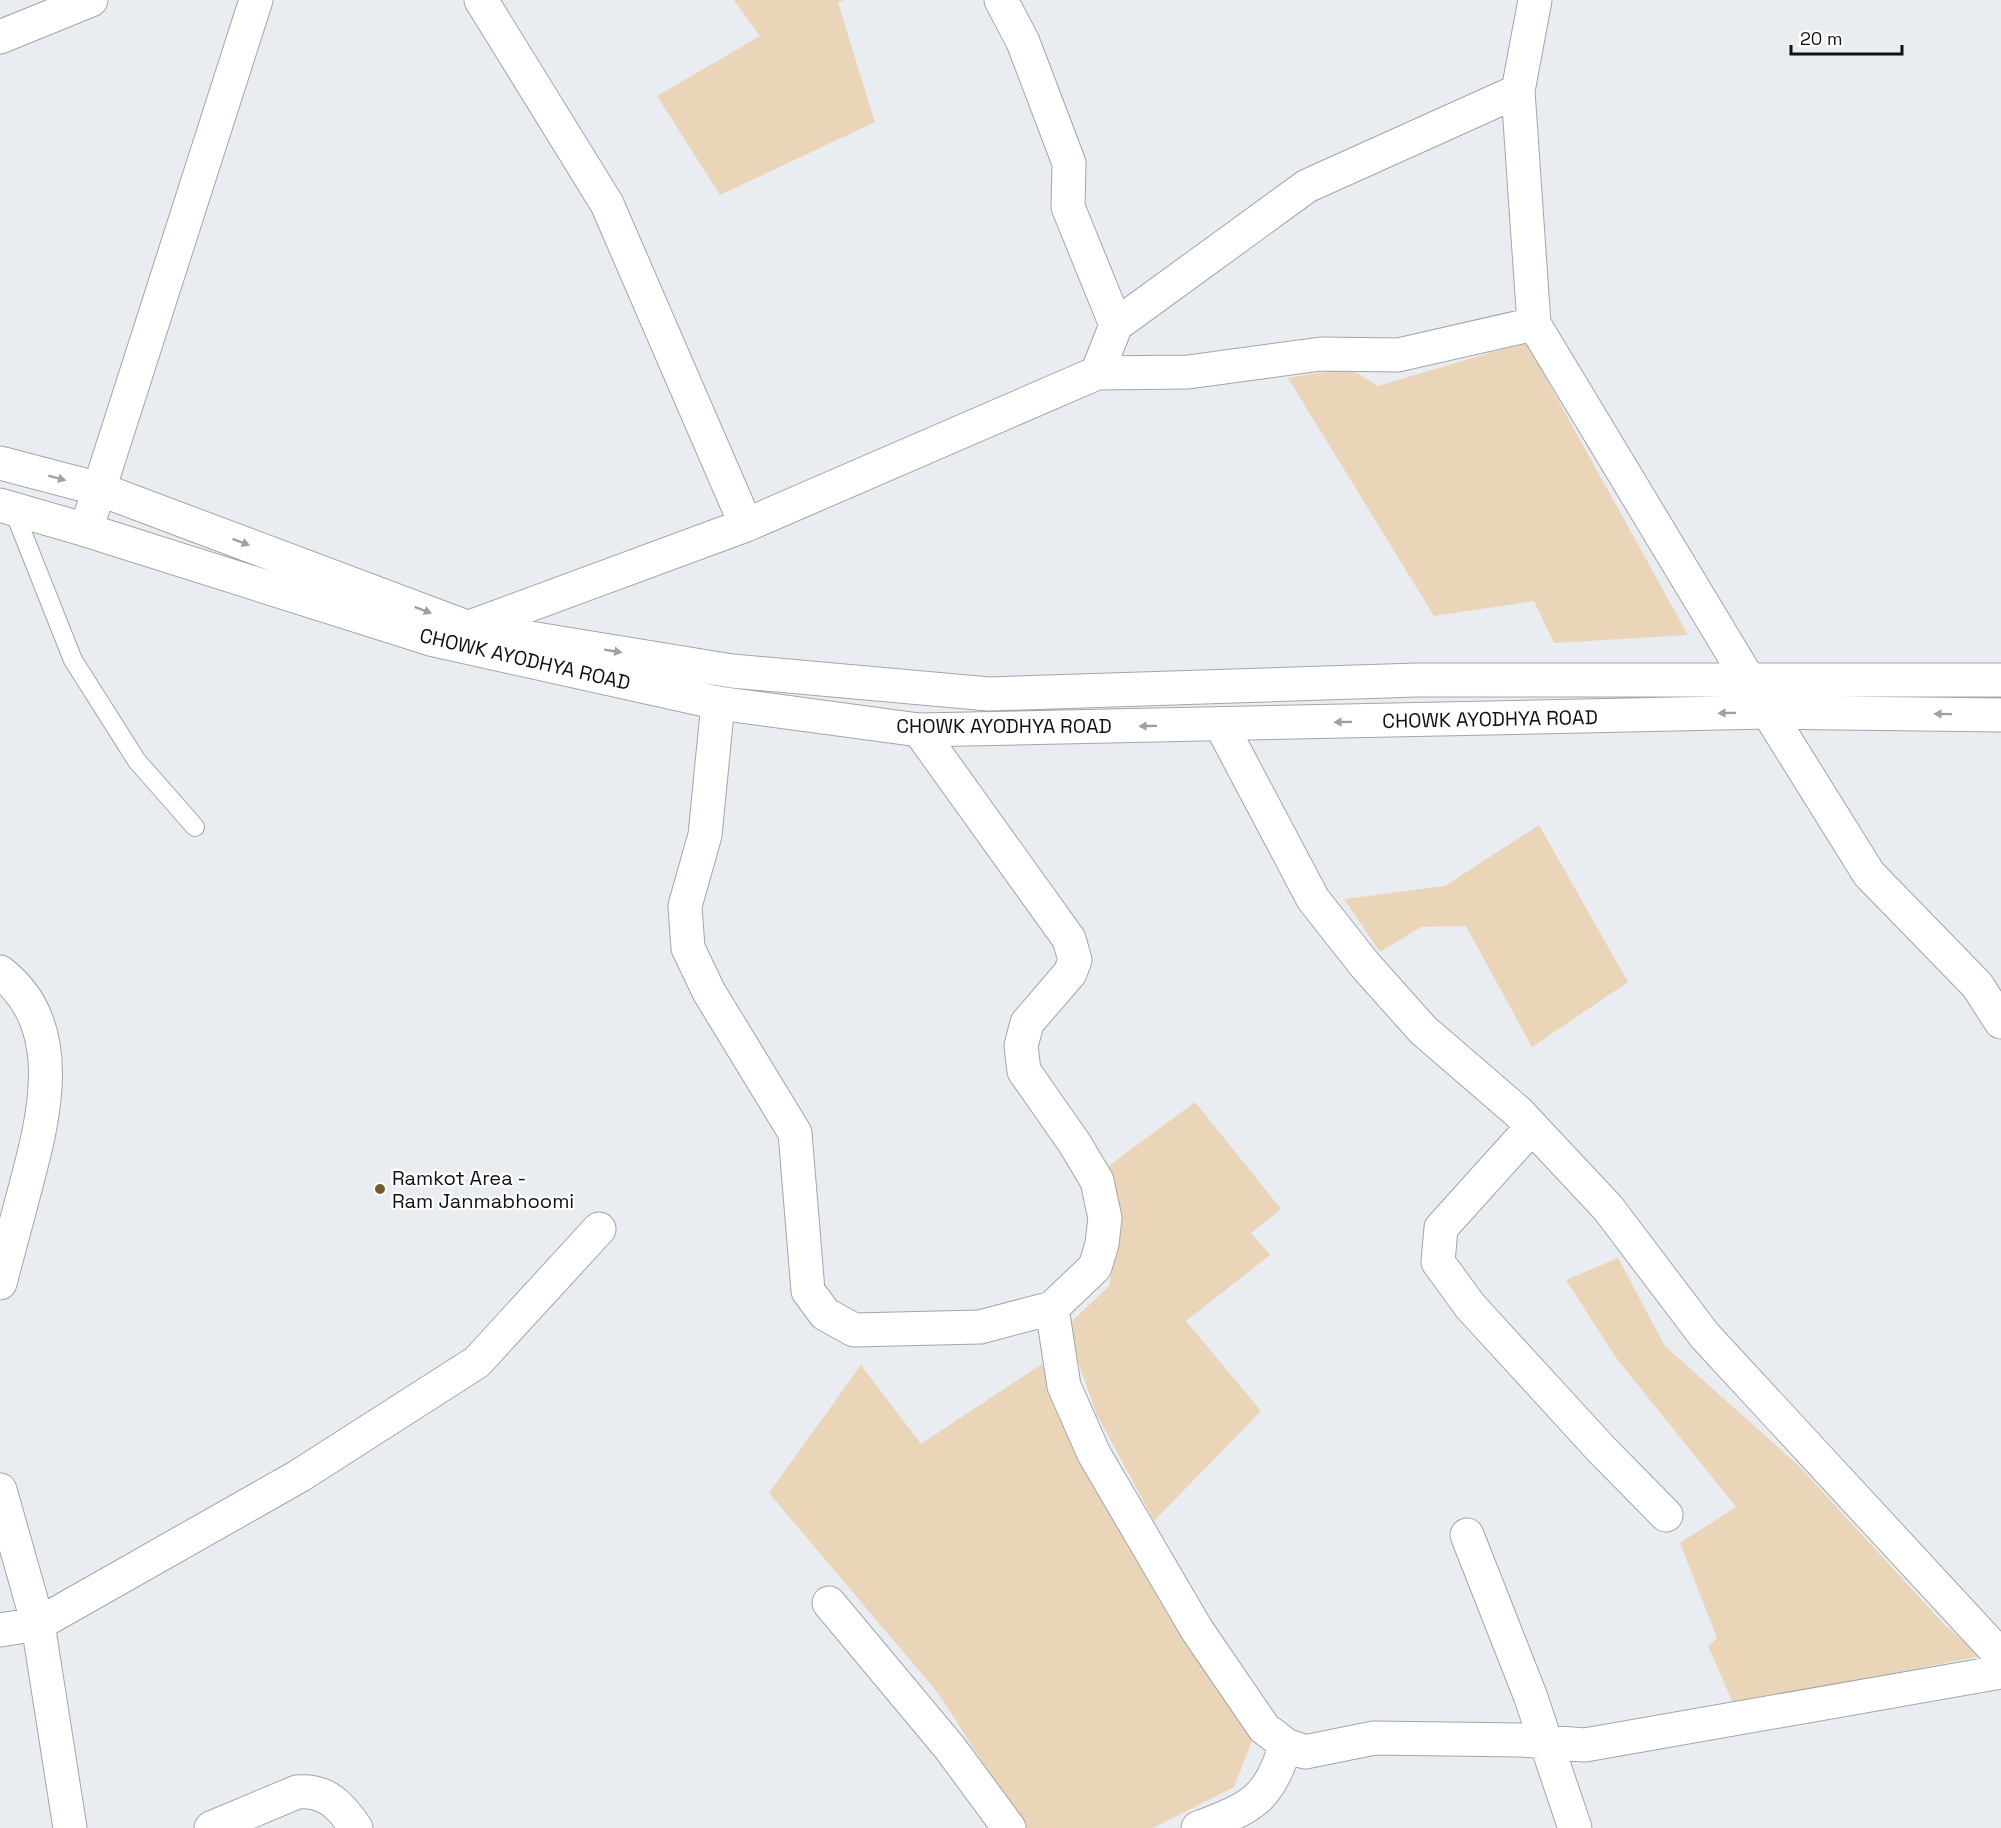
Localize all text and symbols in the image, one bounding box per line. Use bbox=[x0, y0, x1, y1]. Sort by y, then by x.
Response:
scale bar bbox=[1791, 18, 1902, 56]
text: 20 m bbox=[1800, 27, 1843, 50]
one-way arrow bbox=[48, 474, 66, 483]
one-way arrow bbox=[232, 537, 250, 547]
one-way arrow bbox=[414, 606, 432, 616]
street label: CHOWK AYODHYA ROAD bbox=[417, 622, 633, 696]
one-way arrow bbox=[604, 647, 623, 656]
street label: CHOWK AYODHYA ROAD bbox=[1382, 704, 1598, 734]
one-way arrow bbox=[1717, 708, 1736, 718]
one-way arrow bbox=[1933, 709, 1952, 719]
street label: CHOWK AYODHYA ROAD bbox=[896, 713, 1112, 739]
one-way arrow bbox=[1333, 717, 1352, 727]
one-way arrow bbox=[1138, 721, 1157, 731]
place label: Ramkot Area - Ram Janmabhoomi bbox=[392, 1165, 574, 1214]
marker: Ramkot Area - Ram Janmabhoomi bbox=[373, 1182, 387, 1196]

